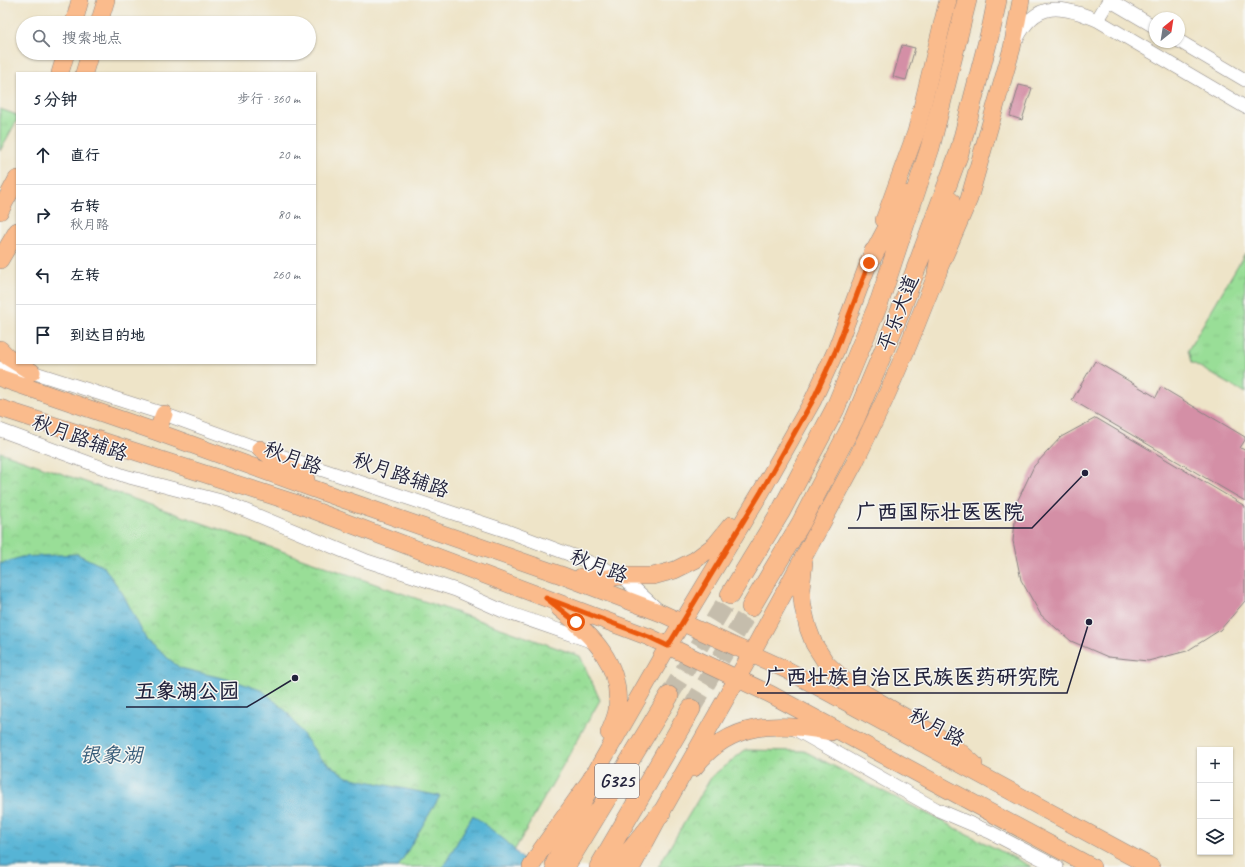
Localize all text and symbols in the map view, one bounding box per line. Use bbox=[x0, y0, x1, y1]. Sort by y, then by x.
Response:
north arrow bbox=[1149, 12, 1185, 48]
search box bbox=[16, 16, 316, 60]
icon: search bbox=[30, 27, 52, 49]
text: 搜索地点 bbox=[62, 29, 122, 48]
text: 5 分钟 bbox=[32, 89, 78, 110]
text: 步行 · 360 m bbox=[237, 91, 300, 107]
icon: ahead bbox=[32, 144, 54, 166]
text: 直行 bbox=[70, 146, 100, 165]
text: 20 m bbox=[278, 147, 300, 163]
text: 右转 bbox=[70, 197, 100, 216]
icon: right bbox=[32, 204, 54, 226]
text: 80 m bbox=[278, 207, 300, 223]
text: 秋月路 bbox=[70, 217, 109, 233]
route end bbox=[860, 254, 878, 272]
icon: left bbox=[32, 264, 54, 286]
text: 左转 bbox=[70, 266, 100, 285]
text: 260 m bbox=[272, 267, 300, 283]
street label: 平乐大道 bbox=[872, 271, 924, 355]
icon: arrive bbox=[32, 324, 54, 346]
text: 到达目的地 bbox=[70, 326, 145, 345]
street label: 秋月路辅路 bbox=[29, 409, 132, 467]
street label: 秋月路 bbox=[261, 436, 326, 480]
street label: 秋月路辅路 bbox=[350, 447, 453, 503]
callout: 广西国际壮医医院 bbox=[848, 495, 1032, 528]
text: 广西国际壮医医院 bbox=[856, 499, 1024, 525]
street label: 秋月路 bbox=[567, 544, 632, 589]
route start bbox=[567, 613, 585, 631]
callout: 广西壮族自治区民族医药研究院 bbox=[757, 660, 1067, 693]
text: 广西壮族自治区民族医药研究院 bbox=[765, 664, 1059, 690]
callout: 五象湖公园 bbox=[126, 674, 247, 707]
text: 五象湖公园 bbox=[135, 678, 240, 704]
street label: 秋月路 bbox=[905, 702, 970, 753]
water label: 银象湖 bbox=[80, 742, 144, 768]
map controls bbox=[1197, 747, 1233, 855]
button: + bbox=[1197, 747, 1233, 783]
road number: G325 bbox=[595, 764, 639, 798]
button: − bbox=[1197, 783, 1233, 819]
button: layers bbox=[1197, 819, 1233, 855]

